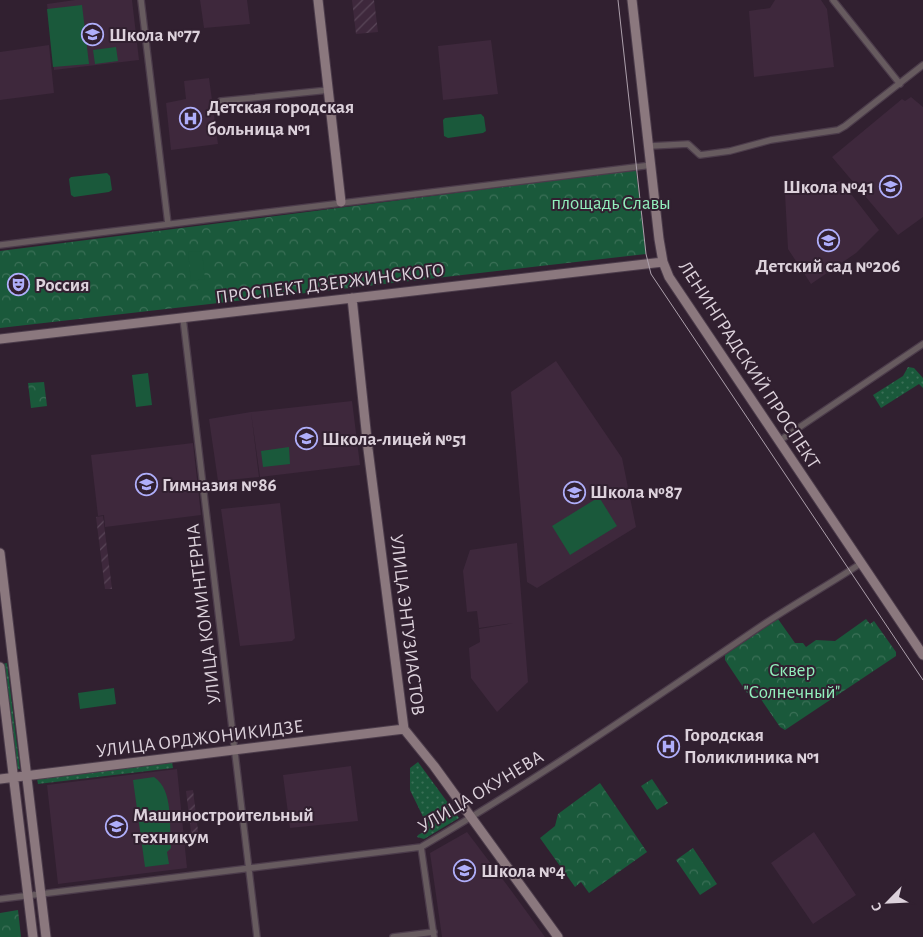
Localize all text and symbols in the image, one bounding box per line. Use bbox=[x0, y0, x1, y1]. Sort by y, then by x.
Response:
school or university icon: Школа №77 bbox=[81, 23, 105, 47]
place label: Школа №77 bbox=[109, 26, 200, 45]
place label: Детская городская больница №1 bbox=[207, 98, 354, 139]
hospital icon: Детская городская больница №1 bbox=[179, 106, 203, 130]
school or university icon: Школа №41 bbox=[878, 175, 902, 199]
place label: Школа №41 bbox=[783, 178, 874, 197]
park label: площадь Славы bbox=[551, 194, 671, 213]
school or university icon: Детский сад №206 bbox=[816, 228, 840, 252]
street label: ЛЕНИНГРАДСКИЙ ПРОСПЕКТ bbox=[675, 257, 824, 472]
place label: Детский сад №206 bbox=[755, 257, 901, 276]
street label: ПРОСПЕКТ ДЗЕРЖИНСКОГО bbox=[214, 261, 446, 307]
theatre icon: Россия bbox=[7, 273, 31, 297]
place label: Россия bbox=[35, 276, 89, 295]
school or university icon: Школа-лицей №51 bbox=[294, 427, 318, 451]
place label: Школа-лицей №51 bbox=[322, 430, 467, 449]
school or university icon: Гимназия №86 bbox=[134, 473, 158, 497]
place label: Гимназия №86 bbox=[162, 476, 277, 495]
school or university icon: Школа №87 bbox=[562, 480, 586, 504]
place label: Школа №87 bbox=[590, 483, 682, 502]
street label: УЛИЦА КОМИНТЕРНА bbox=[183, 523, 225, 705]
street label: УЛИЦА ЭНТУЗИАСТОВ bbox=[386, 533, 428, 717]
park label: Сквер "Солнечный" bbox=[744, 661, 840, 702]
street label: УЛИЦА ОРДЖОНИКИДЗЕ bbox=[95, 717, 305, 761]
place label: Городская Поликлиника №1 bbox=[684, 726, 820, 767]
hospital icon: Городская Поликлиника №1 bbox=[656, 734, 680, 758]
street label: УЛИЦА ОКУНЕВА bbox=[415, 747, 547, 837]
place label: Машиностроительный техникум bbox=[132, 806, 314, 847]
school or university icon: Машиностроительный техникум bbox=[105, 814, 129, 838]
school or university icon: Школа №4 bbox=[453, 859, 477, 883]
place label: Школа №4 bbox=[481, 862, 566, 881]
north arrow bbox=[863, 877, 913, 927]
text: С bbox=[869, 900, 885, 913]

